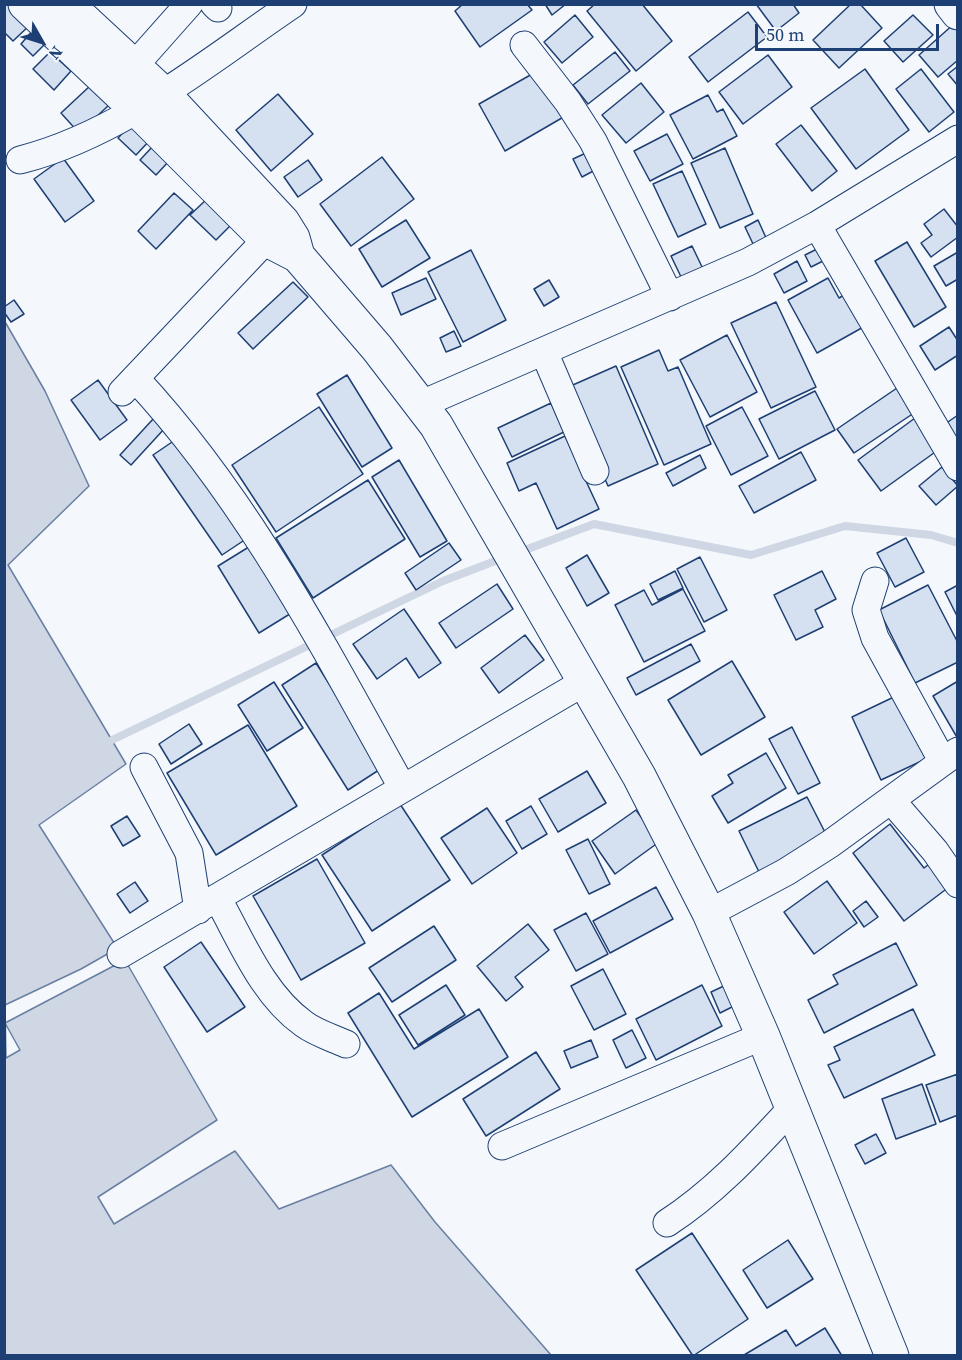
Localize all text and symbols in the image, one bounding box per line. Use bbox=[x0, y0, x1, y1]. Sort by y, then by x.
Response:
north arrow bbox=[12, 12, 72, 72]
scale bar bbox=[758, 12, 942, 50]
text: 50 m bbox=[766, 22, 804, 47]
text: N bbox=[44, 42, 68, 65]

